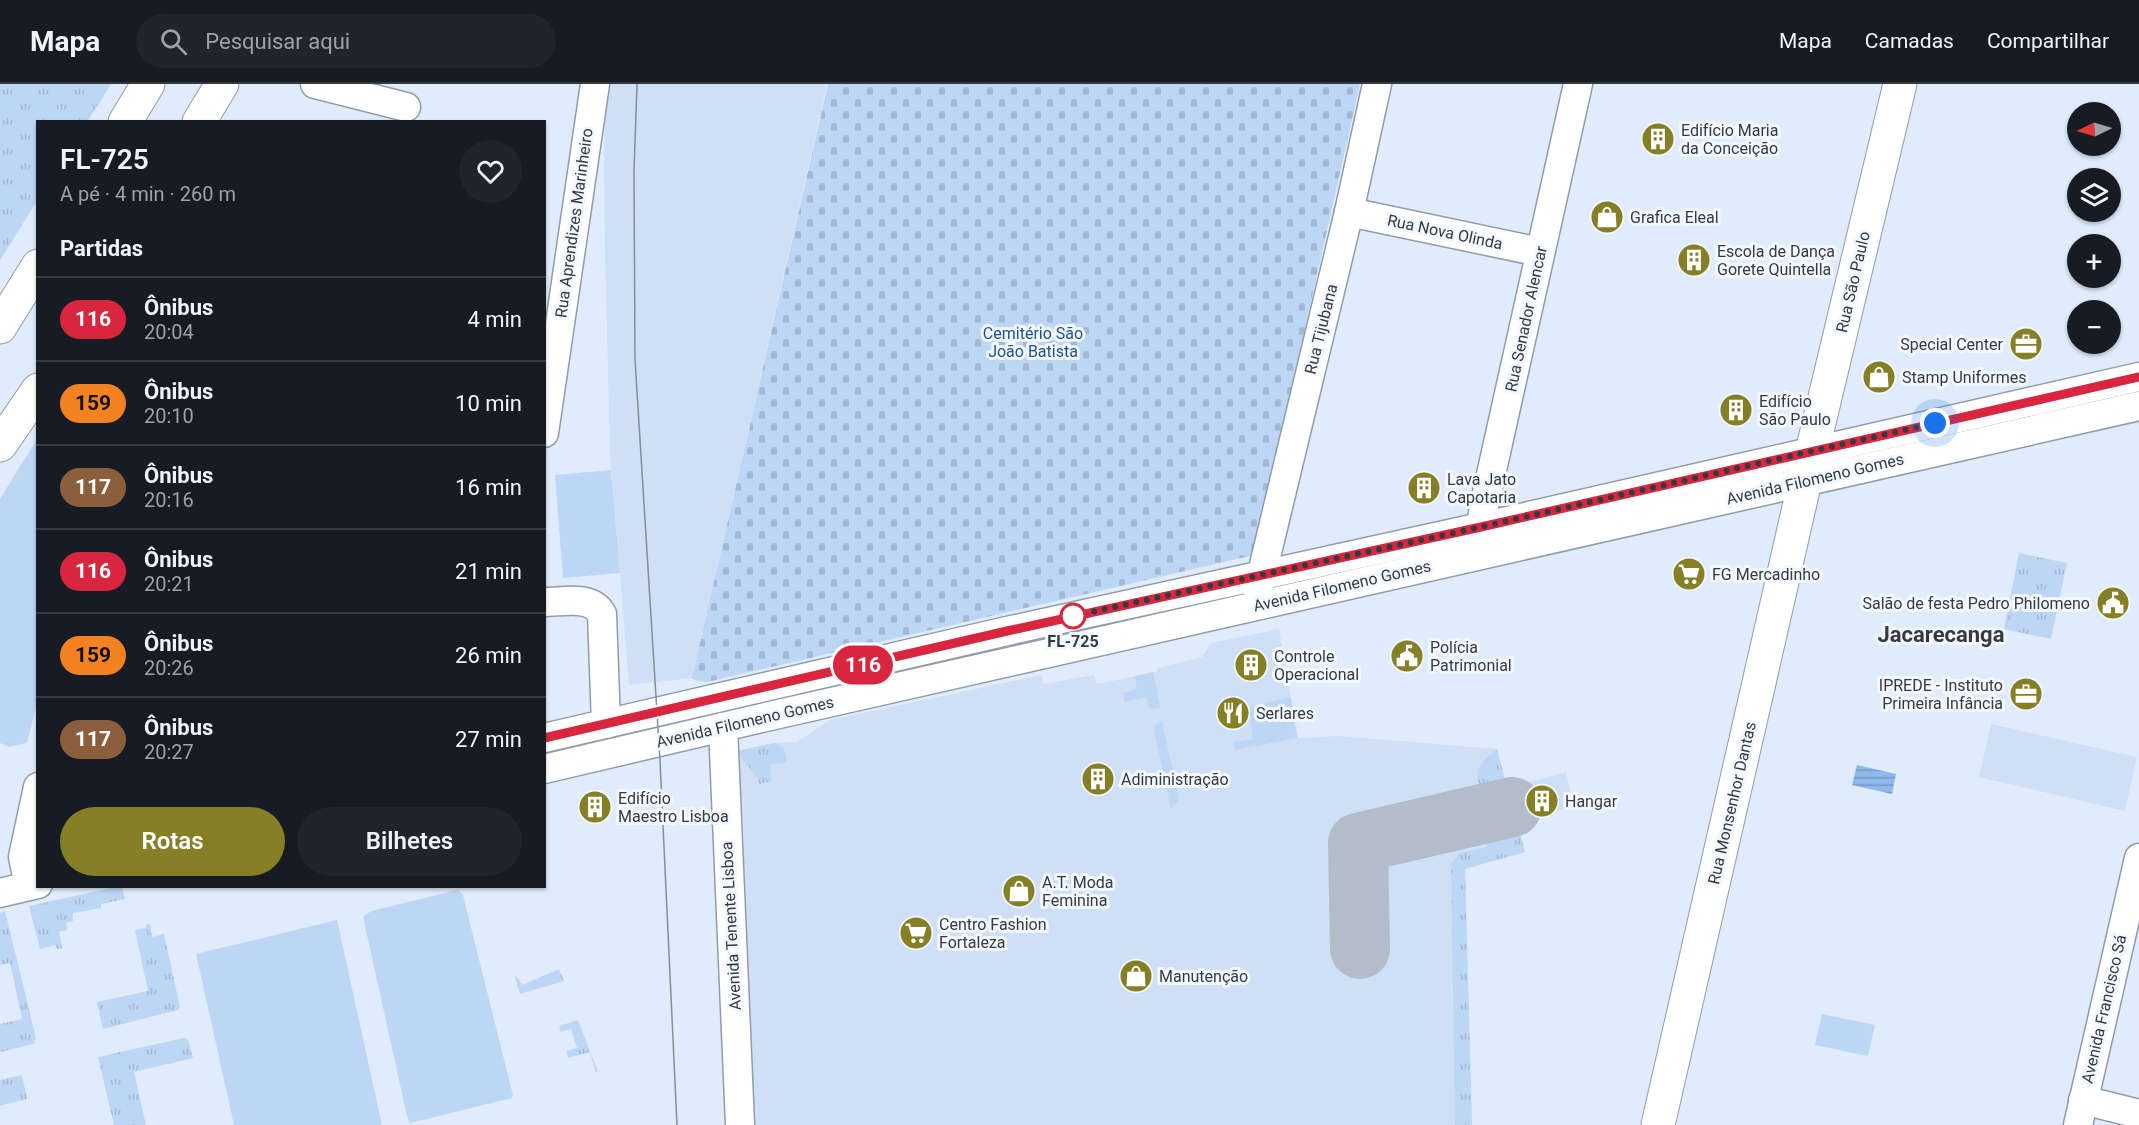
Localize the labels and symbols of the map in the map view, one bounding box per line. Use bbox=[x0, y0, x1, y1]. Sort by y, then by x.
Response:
north arrow bbox=[2067, 102, 2121, 156]
building icon: Edifício Maria da Conceição bbox=[1640, 121, 1676, 157]
place label: Edifício Maria da Conceição bbox=[1681, 121, 1778, 158]
street label: Rua Aprendizes Marinheiro bbox=[551, 127, 597, 319]
shop icon: Grafica Eleal bbox=[1589, 199, 1625, 235]
place label: Grafica Eleal bbox=[1630, 208, 1719, 227]
street label: Rua Nova Olinda bbox=[1386, 210, 1504, 254]
street label: Rua São Paulo bbox=[1832, 230, 1874, 334]
building icon: Escola de Dança Gorete Quintella bbox=[1676, 242, 1712, 278]
place label: Escola de Dança Gorete Quintella bbox=[1717, 242, 1835, 279]
street label: Rua Senador Alencar bbox=[1501, 244, 1551, 394]
street label: Rua Tijubana bbox=[1301, 282, 1341, 376]
park label: Cemitério São João Batista bbox=[983, 324, 1083, 361]
office icon: Special Center bbox=[2008, 326, 2044, 362]
place label: Special Center bbox=[1900, 335, 2004, 354]
shop icon: Stamp Uniformes bbox=[1861, 359, 1897, 395]
place label: Stamp Uniformes bbox=[1902, 368, 2026, 387]
building icon: Edifício São Paulo bbox=[1718, 392, 1754, 428]
place label: Edifício São Paulo bbox=[1759, 392, 1831, 429]
your location bbox=[1920, 408, 1950, 438]
street label: Avenida Filomeno Gomes bbox=[1724, 449, 1906, 509]
building icon: Lava Jato Capotaria bbox=[1406, 470, 1442, 506]
place label: Lava Jato Capotaria bbox=[1447, 470, 1516, 507]
street label: Avenida Filomeno Gomes bbox=[1251, 556, 1433, 616]
supermarket icon: FG Mercadinho bbox=[1671, 556, 1707, 592]
place label: FG Mercadinho bbox=[1712, 565, 1820, 584]
public building icon: Salão de festa Pedro Philomeno bbox=[2095, 585, 2131, 621]
place label: Salão de festa Pedro Philomeno bbox=[1862, 594, 2090, 613]
marker: FL-725 bbox=[1060, 603, 1086, 629]
district label: Jacarecanga bbox=[1878, 622, 2005, 647]
place label: FL-725 bbox=[1047, 632, 1099, 651]
public building icon: Polícia Patrimonial bbox=[1389, 638, 1425, 674]
place label: Polícia Patrimonial bbox=[1430, 638, 1512, 675]
line badge: 116 bbox=[828, 646, 898, 684]
building icon: Controle Operacional bbox=[1233, 647, 1269, 683]
place label: Controle Operacional bbox=[1274, 647, 1359, 684]
place label: IPREDE - Instituto Primeira Infância bbox=[1879, 676, 2003, 713]
office icon: IPREDE - Instituto Primeira Infância bbox=[2008, 676, 2044, 712]
street label: Avenida Filomeno Gomes bbox=[654, 692, 836, 752]
restaurant icon: Serlares bbox=[1215, 695, 1251, 731]
place label: Serlares bbox=[1256, 704, 1314, 723]
street label: Rua Monsenhor Dantas bbox=[1704, 720, 1760, 886]
building icon: Adiministração bbox=[1080, 761, 1116, 797]
place label: Adiministração bbox=[1121, 770, 1229, 789]
building icon: Hangar bbox=[1524, 783, 1560, 819]
building icon: Edifício Maestro Lisboa bbox=[577, 789, 613, 825]
place label: Edifício Maestro Lisboa bbox=[618, 789, 729, 826]
place label: Hangar bbox=[1565, 792, 1618, 811]
street label: Avenida Tenente Lisboa bbox=[717, 841, 745, 1011]
shop icon: A.T. Moda Feminina bbox=[1001, 873, 1037, 909]
place label: A.T. Moda Feminina bbox=[1042, 873, 1114, 910]
supermarket icon: Centro Fashion Fortaleza bbox=[898, 915, 934, 951]
place label: Centro Fashion Fortaleza bbox=[939, 915, 1047, 952]
street label: Avenida Francisco Sá bbox=[2078, 933, 2130, 1085]
shop icon: Manutenção bbox=[1118, 958, 1154, 994]
place label: Manutenção bbox=[1159, 967, 1248, 986]

